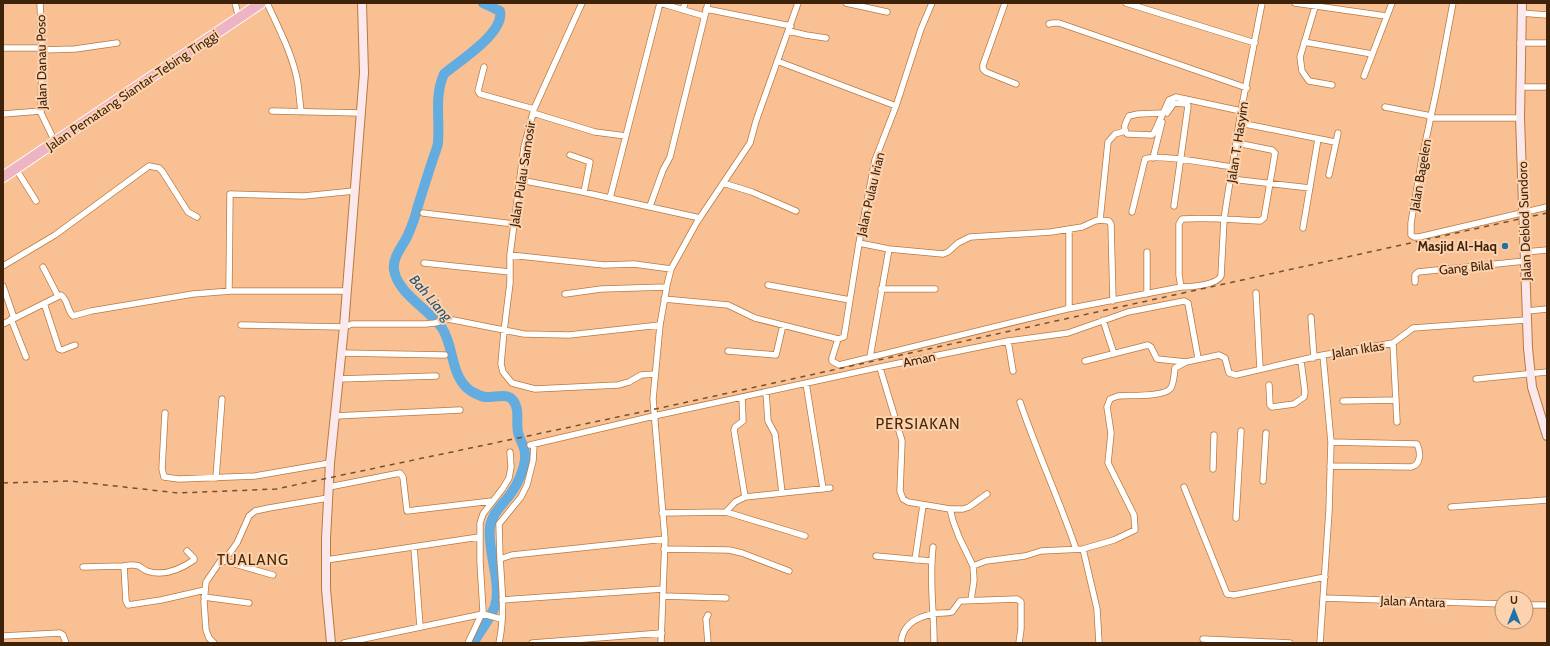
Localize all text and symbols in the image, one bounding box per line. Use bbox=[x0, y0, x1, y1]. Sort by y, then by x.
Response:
street label: Jalan Danau Poso bbox=[32, 15, 50, 110]
street label: Jalan Pematang Siantar–Tebing Tinggi bbox=[42, 26, 221, 154]
street label: Jalan T. Hasyim bbox=[1223, 100, 1251, 185]
street label: Jalan Pulau Samosir bbox=[506, 119, 538, 229]
street label: Jalan Bagelen bbox=[1406, 138, 1434, 213]
street label: Jalan Pulau Irian bbox=[852, 150, 887, 239]
street label: Jalan Deblod Sundoro bbox=[1514, 161, 1534, 282]
place label: Masjid Al-Haq bbox=[1418, 238, 1497, 254]
marker: Masjid Al-Haq bbox=[1500, 241, 1510, 251]
street label: Gang Bilal bbox=[1438, 256, 1494, 278]
water label: Bah Liang bbox=[406, 271, 457, 326]
street label: Jalan Iklas bbox=[1330, 337, 1386, 361]
street label: Aman bbox=[901, 348, 937, 370]
district label: PERSIAKAN bbox=[875, 415, 961, 433]
district label: TUALANG bbox=[217, 551, 289, 569]
north arrow bbox=[1494, 590, 1534, 630]
street label: Jalan Antara bbox=[1379, 592, 1447, 610]
text: U bbox=[1510, 593, 1518, 607]

